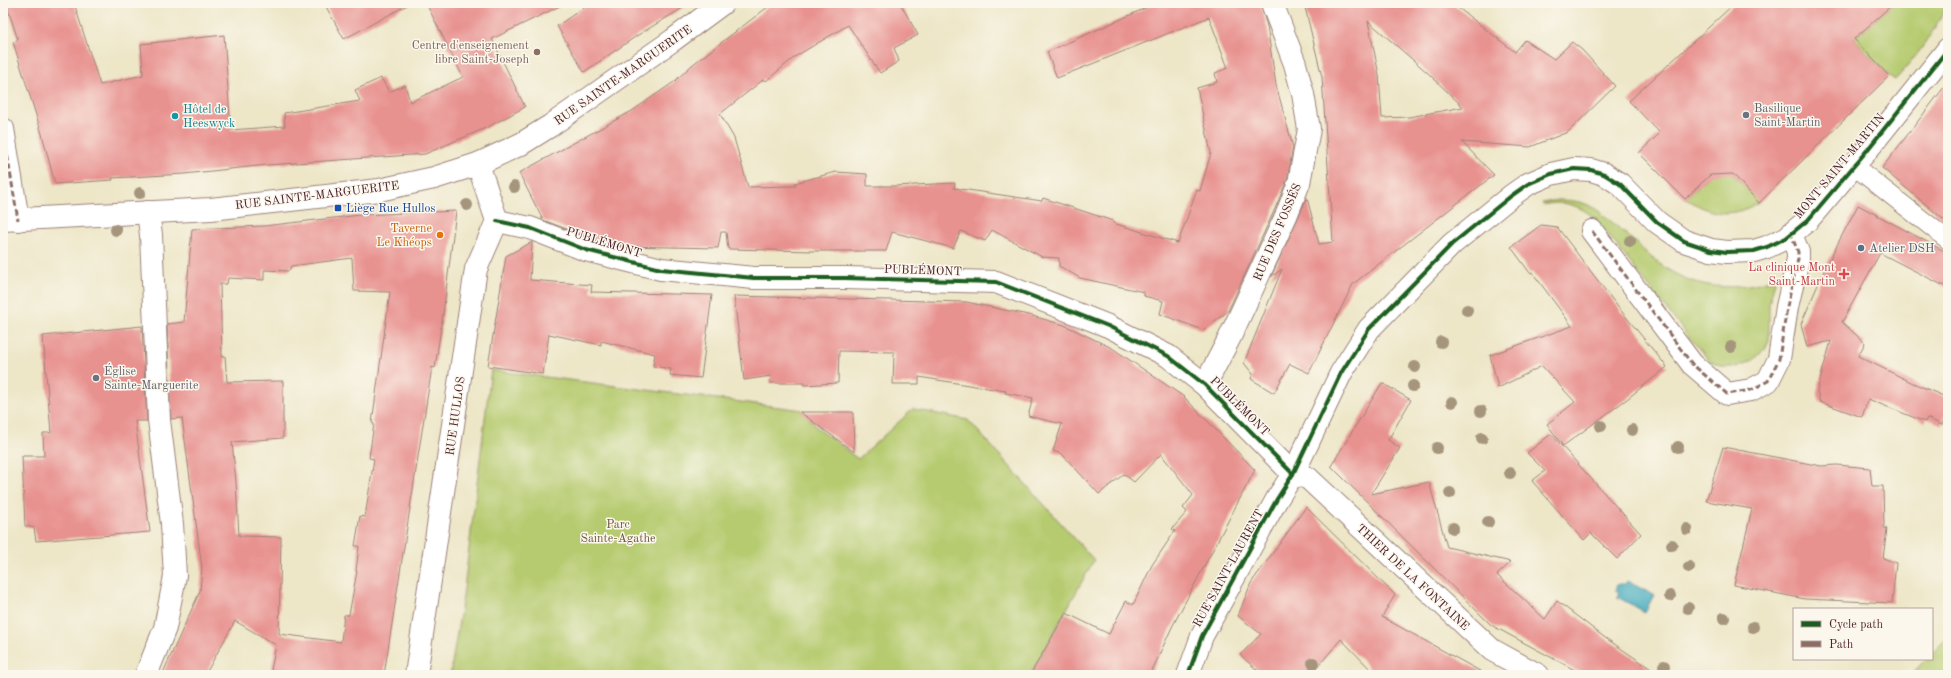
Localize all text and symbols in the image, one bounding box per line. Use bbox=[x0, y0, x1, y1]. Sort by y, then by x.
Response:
street label: RUE SAINTE-MARGUERITE bbox=[553, 24, 695, 128]
place label: Centre d'enseignement libre Saint-Joseph bbox=[412, 40, 529, 66]
marker: Centre d'enseignement libre Saint-Joseph bbox=[532, 47, 542, 57]
place label: Basilique Saint-Martin bbox=[1754, 103, 1821, 129]
place label: Hôtel de Heeswyck bbox=[183, 104, 235, 130]
marker: Basilique Saint-Martin bbox=[1741, 110, 1751, 120]
marker: Hôtel de Heeswyck bbox=[170, 111, 180, 121]
street label: MONT SAINT-MARTIN bbox=[1792, 112, 1887, 222]
street label: RUE SAINTE-MARGUERITE bbox=[234, 180, 400, 212]
street label: RUE DES FOSSÉS bbox=[1249, 181, 1304, 283]
marker: Liège Rue Hullos bbox=[333, 203, 343, 213]
place label: Liège Rue Hullos bbox=[346, 203, 436, 215]
place label: Taverne Le Khéops bbox=[377, 223, 432, 249]
street label: PUBLÉMONT bbox=[565, 223, 644, 260]
marker: Taverne Le Khéops bbox=[435, 230, 445, 240]
marker: Atelier DSH bbox=[1856, 243, 1866, 253]
place label: Atelier DSH bbox=[1869, 243, 1934, 255]
street label: PUBLÉMONT bbox=[884, 261, 962, 278]
place label: La clinique Mont Saint-Martin bbox=[1748, 262, 1836, 288]
marker: La clinique Mont Saint-Martin bbox=[1838, 268, 1850, 280]
place label: Église Sainte-Marguerite bbox=[104, 363, 199, 392]
marker: Église Sainte-Marguerite bbox=[91, 373, 101, 383]
street label: PUBLÉMONT bbox=[1207, 373, 1273, 439]
street label: RUE HULLOS bbox=[444, 376, 467, 457]
street label: RUE SAINT-LAURENT bbox=[1191, 508, 1266, 629]
park label: Parc Sainte-Agathe bbox=[580, 519, 656, 545]
street label: THIER DE LA FONTAINE bbox=[1354, 522, 1471, 633]
legend bbox=[1793, 608, 1933, 660]
text: Cycle path bbox=[1829, 619, 1884, 631]
text: Path bbox=[1829, 639, 1854, 651]

